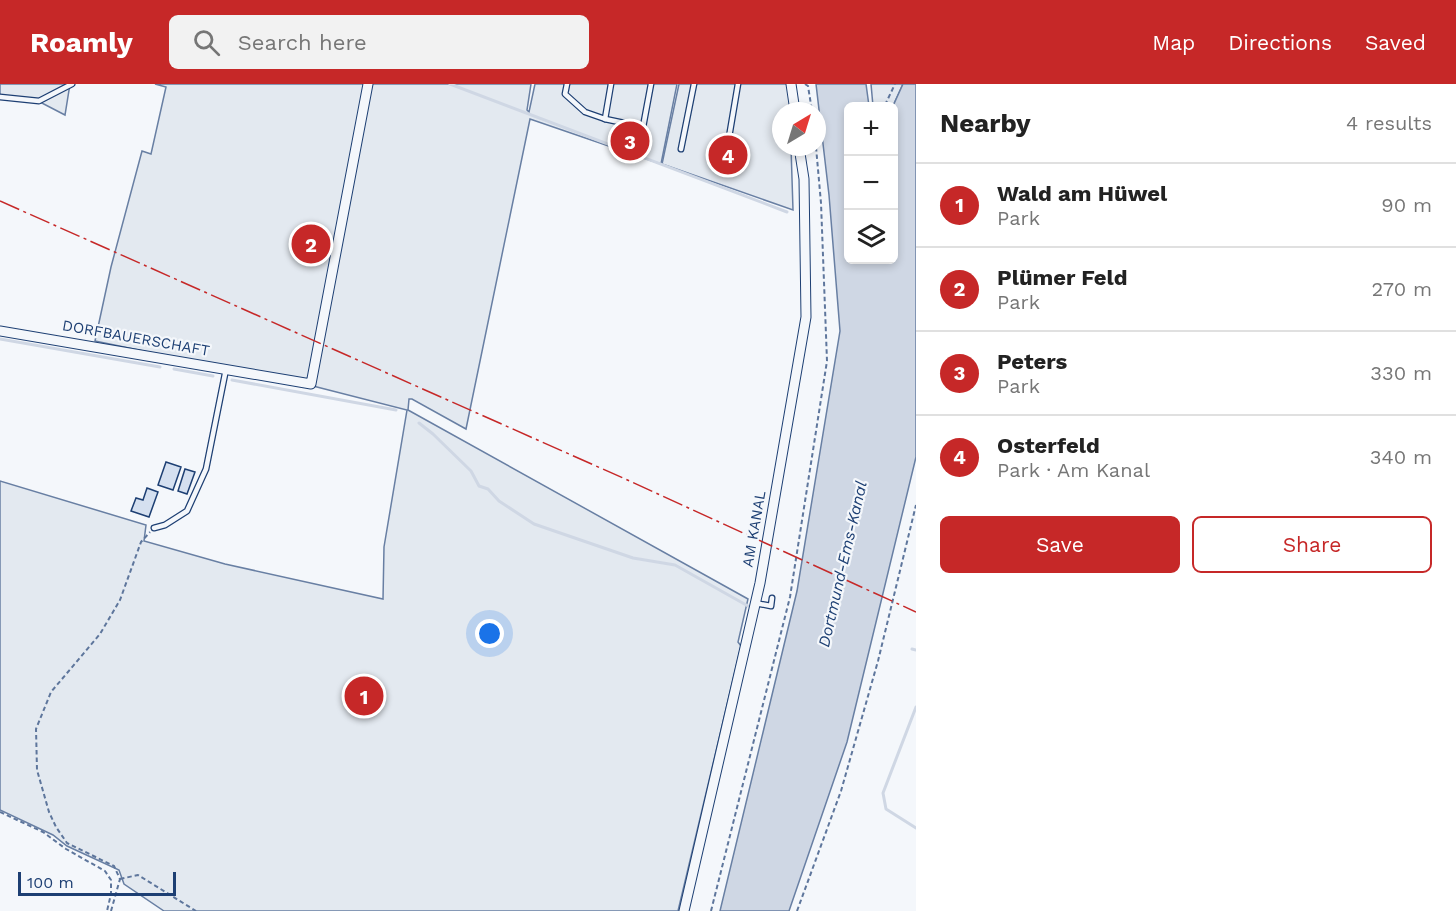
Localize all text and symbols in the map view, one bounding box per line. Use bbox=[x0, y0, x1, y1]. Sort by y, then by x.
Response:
search box bbox=[169, 15, 589, 69]
text: Roamly bbox=[30, 26, 133, 59]
icon: search bbox=[190, 26, 223, 59]
text: Search here bbox=[238, 30, 367, 55]
text: Map bbox=[1152, 30, 1195, 55]
text: Directions bbox=[1228, 30, 1332, 55]
text: Saved bbox=[1365, 30, 1426, 55]
north arrow bbox=[772, 102, 826, 156]
map controls bbox=[844, 102, 898, 264]
button: + bbox=[844, 102, 898, 156]
text: Nearby bbox=[940, 108, 1031, 138]
text: 4 results bbox=[1346, 111, 1432, 135]
pin: 3 bbox=[610, 118, 650, 164]
pin: 4 bbox=[708, 132, 748, 178]
button: − bbox=[844, 156, 898, 210]
text: Wald am Hüwel bbox=[997, 181, 1167, 206]
text: 1 bbox=[955, 193, 964, 217]
text: 90 m bbox=[1381, 193, 1432, 217]
text: Park bbox=[997, 206, 1040, 230]
button: layers bbox=[844, 210, 898, 264]
pin: 2 bbox=[292, 222, 330, 266]
text: Plümer Feld bbox=[997, 265, 1127, 290]
text: 2 bbox=[954, 277, 965, 301]
text: 270 m bbox=[1372, 277, 1432, 301]
text: Park bbox=[997, 290, 1040, 314]
street label: DORFBAUERSCHAFT bbox=[61, 316, 211, 360]
text: Peters bbox=[997, 349, 1067, 374]
text: 3 bbox=[954, 361, 965, 385]
text: 330 m bbox=[1370, 361, 1432, 385]
text: Park bbox=[997, 374, 1040, 398]
text: Osterfeld bbox=[997, 433, 1100, 458]
text: 4 bbox=[953, 445, 966, 469]
text: 340 m bbox=[1370, 445, 1432, 469]
text: Park · Am Kanal bbox=[997, 458, 1150, 482]
water label: Dortmund-Ems-Kanal bbox=[814, 479, 871, 649]
street label: AM KANAL bbox=[738, 489, 770, 569]
button: Save bbox=[940, 516, 1180, 573]
button: Share bbox=[1192, 516, 1432, 573]
your location bbox=[475, 619, 504, 648]
pin: 1 bbox=[344, 674, 384, 718]
scale bar bbox=[18, 869, 176, 896]
text: 100 m bbox=[27, 873, 74, 892]

